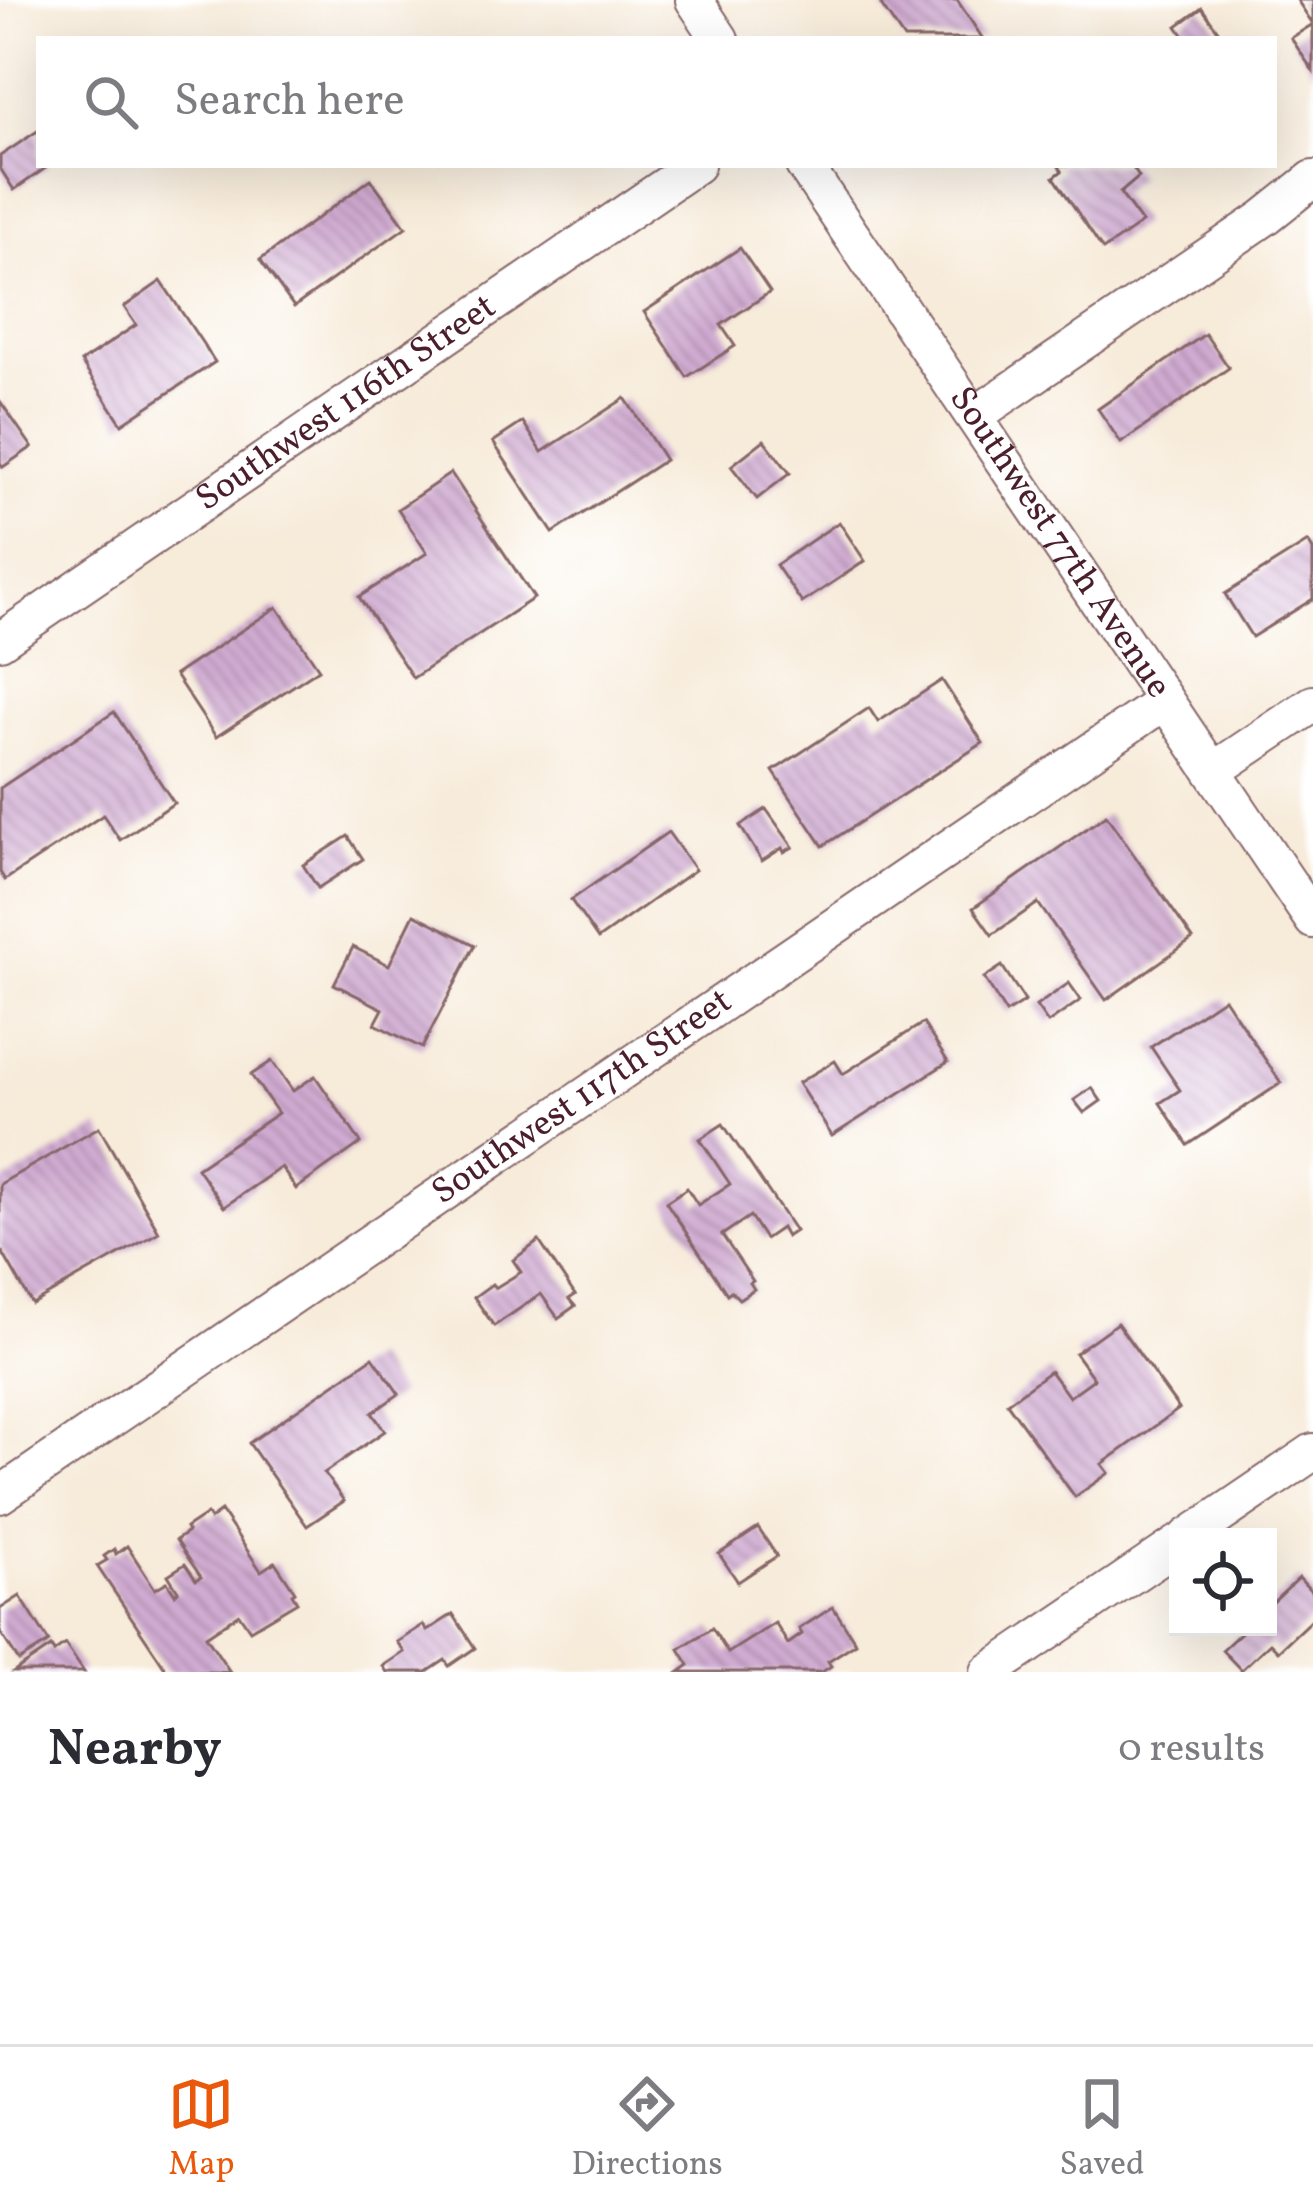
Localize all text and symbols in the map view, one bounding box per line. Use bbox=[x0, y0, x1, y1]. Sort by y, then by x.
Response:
search box bbox=[36, 36, 1277, 168]
icon: search bbox=[78, 69, 144, 135]
text: Search here bbox=[174, 71, 405, 134]
street label: Southwest 116th Street bbox=[187, 283, 507, 524]
street label: Southwest 77th Avenue bbox=[936, 377, 1182, 709]
street label: Southwest 117th Street bbox=[423, 978, 742, 1218]
map controls bbox=[1169, 1528, 1277, 1636]
button: locate bbox=[1169, 1528, 1277, 1636]
text: Nearby bbox=[48, 1715, 222, 1786]
text: 0 results bbox=[1118, 1723, 1265, 1777]
tab: Map bbox=[168, 2071, 235, 2189]
tab: Directions bbox=[571, 2071, 723, 2189]
tab: Saved bbox=[1060, 2071, 1145, 2189]

